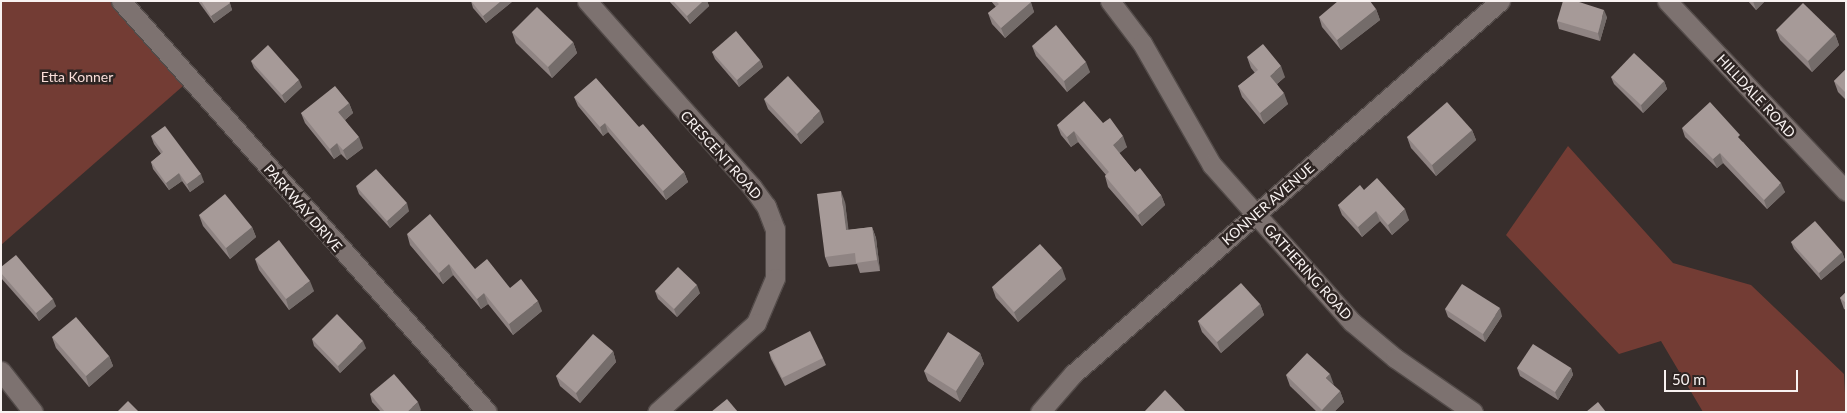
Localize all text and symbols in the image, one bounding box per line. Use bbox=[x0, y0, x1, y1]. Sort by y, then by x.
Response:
street label: HILLDALE ROAD bbox=[1713, 51, 1799, 141]
park label: Etta Konner bbox=[41, 69, 113, 85]
street label: CRESCENT ROAD bbox=[677, 107, 765, 203]
street label: KONNER AVENUE bbox=[1218, 159, 1318, 249]
street label: PARKWAY DRIVE bbox=[260, 161, 346, 255]
street label: GATHERING ROAD bbox=[1261, 221, 1355, 323]
scale bar bbox=[1667, 360, 1801, 392]
text: 50 m bbox=[1672, 370, 1706, 388]

